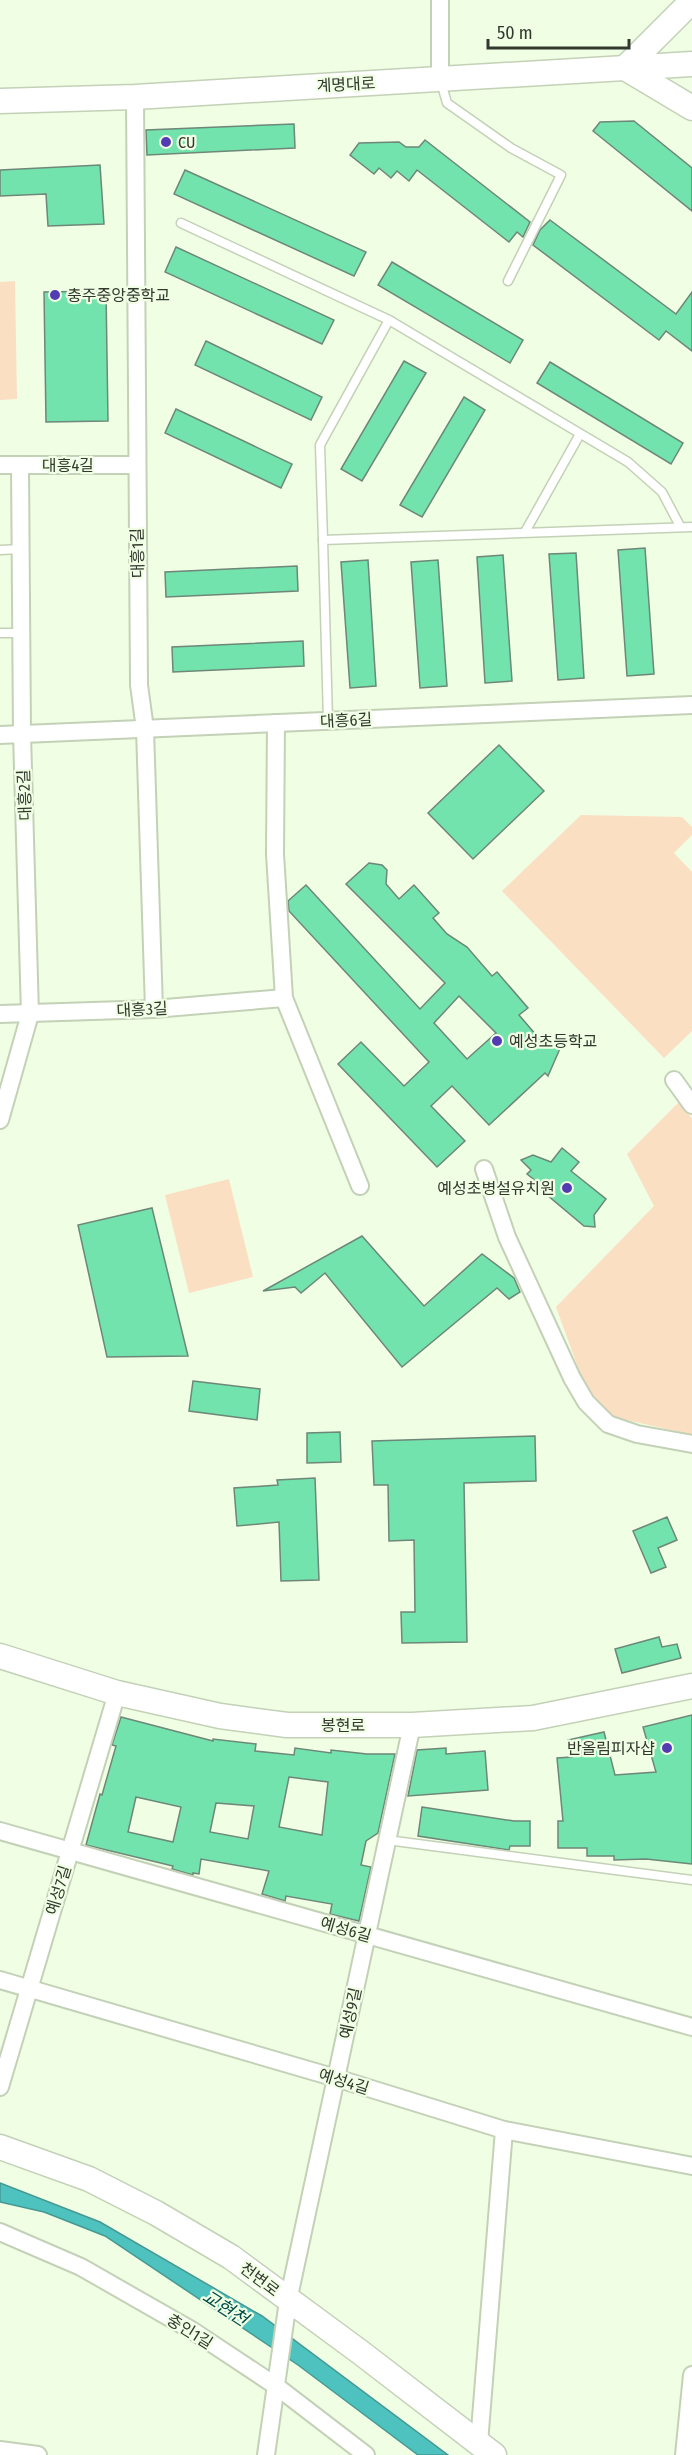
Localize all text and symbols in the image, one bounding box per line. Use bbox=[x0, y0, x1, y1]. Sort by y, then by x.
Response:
scale bar bbox=[488, 12, 629, 50]
text: 50 m bbox=[497, 22, 533, 44]
street label: 계명대로 bbox=[316, 73, 376, 96]
place label: CU bbox=[178, 133, 195, 152]
marker: CU bbox=[159, 135, 173, 149]
place label: 충주중앙중학교 bbox=[67, 286, 170, 305]
marker: 충주중앙중학교 bbox=[48, 288, 62, 302]
street label: 대흥4길 bbox=[42, 456, 94, 475]
street label: 대흥1길 bbox=[128, 528, 147, 578]
street label: 대흥6길 bbox=[320, 710, 373, 731]
street label: 대흥2길 bbox=[14, 769, 35, 821]
street label: 대흥3길 bbox=[116, 999, 168, 1020]
place label: 예성초등학교 bbox=[509, 1032, 597, 1051]
marker: 예성초등학교 bbox=[490, 1034, 504, 1048]
place label: 예성초병설유치원 bbox=[437, 1179, 555, 1198]
marker: 예성초병설유치원 bbox=[560, 1181, 574, 1195]
street label: 봉현로 bbox=[321, 1716, 365, 1735]
place label: 반올림피자샵 bbox=[567, 1739, 655, 1758]
marker: 반올림피자샵 bbox=[660, 1741, 674, 1755]
street label: 예성7길 bbox=[42, 1863, 75, 1917]
street label: 예성6길 bbox=[318, 1913, 374, 1946]
street label: 예성9길 bbox=[336, 1986, 365, 2040]
street label: 예성4길 bbox=[316, 2065, 371, 2098]
street label: 천변로 bbox=[236, 2259, 283, 2300]
water label: 교현천 bbox=[198, 2285, 254, 2332]
street label: 충인1길 bbox=[163, 2310, 216, 2353]

